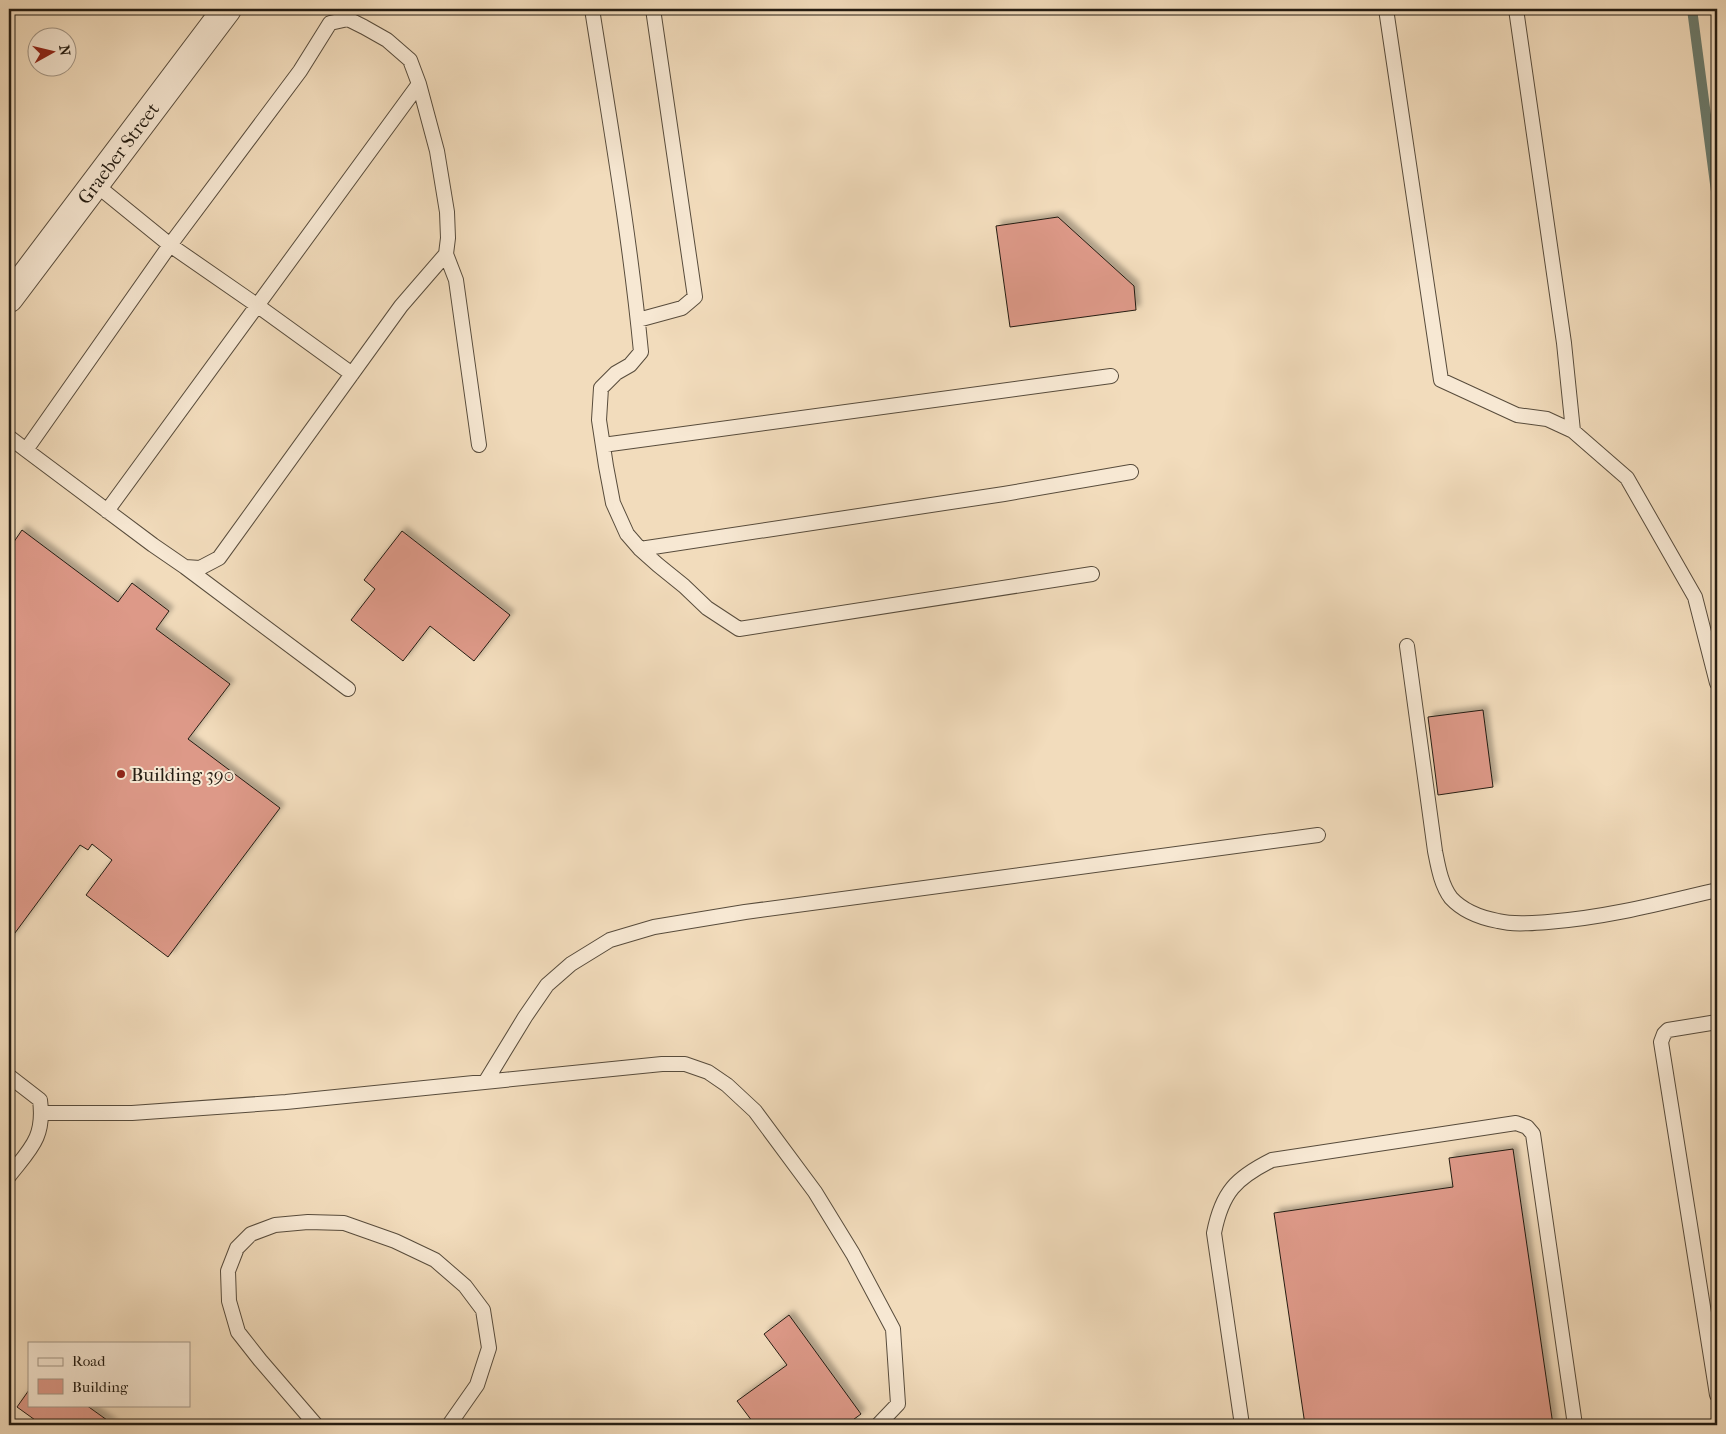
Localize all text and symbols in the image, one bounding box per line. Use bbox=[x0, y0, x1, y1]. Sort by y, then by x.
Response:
north arrow bbox=[28, 28, 78, 78]
text: N bbox=[55, 44, 74, 57]
street label: Graeber Street bbox=[73, 98, 164, 209]
place label: Building 390 bbox=[131, 764, 234, 786]
marker: Building 390 bbox=[115, 768, 127, 780]
legend bbox=[28, 1342, 190, 1406]
text: Road bbox=[72, 1352, 106, 1370]
text: Building bbox=[72, 1378, 129, 1396]

